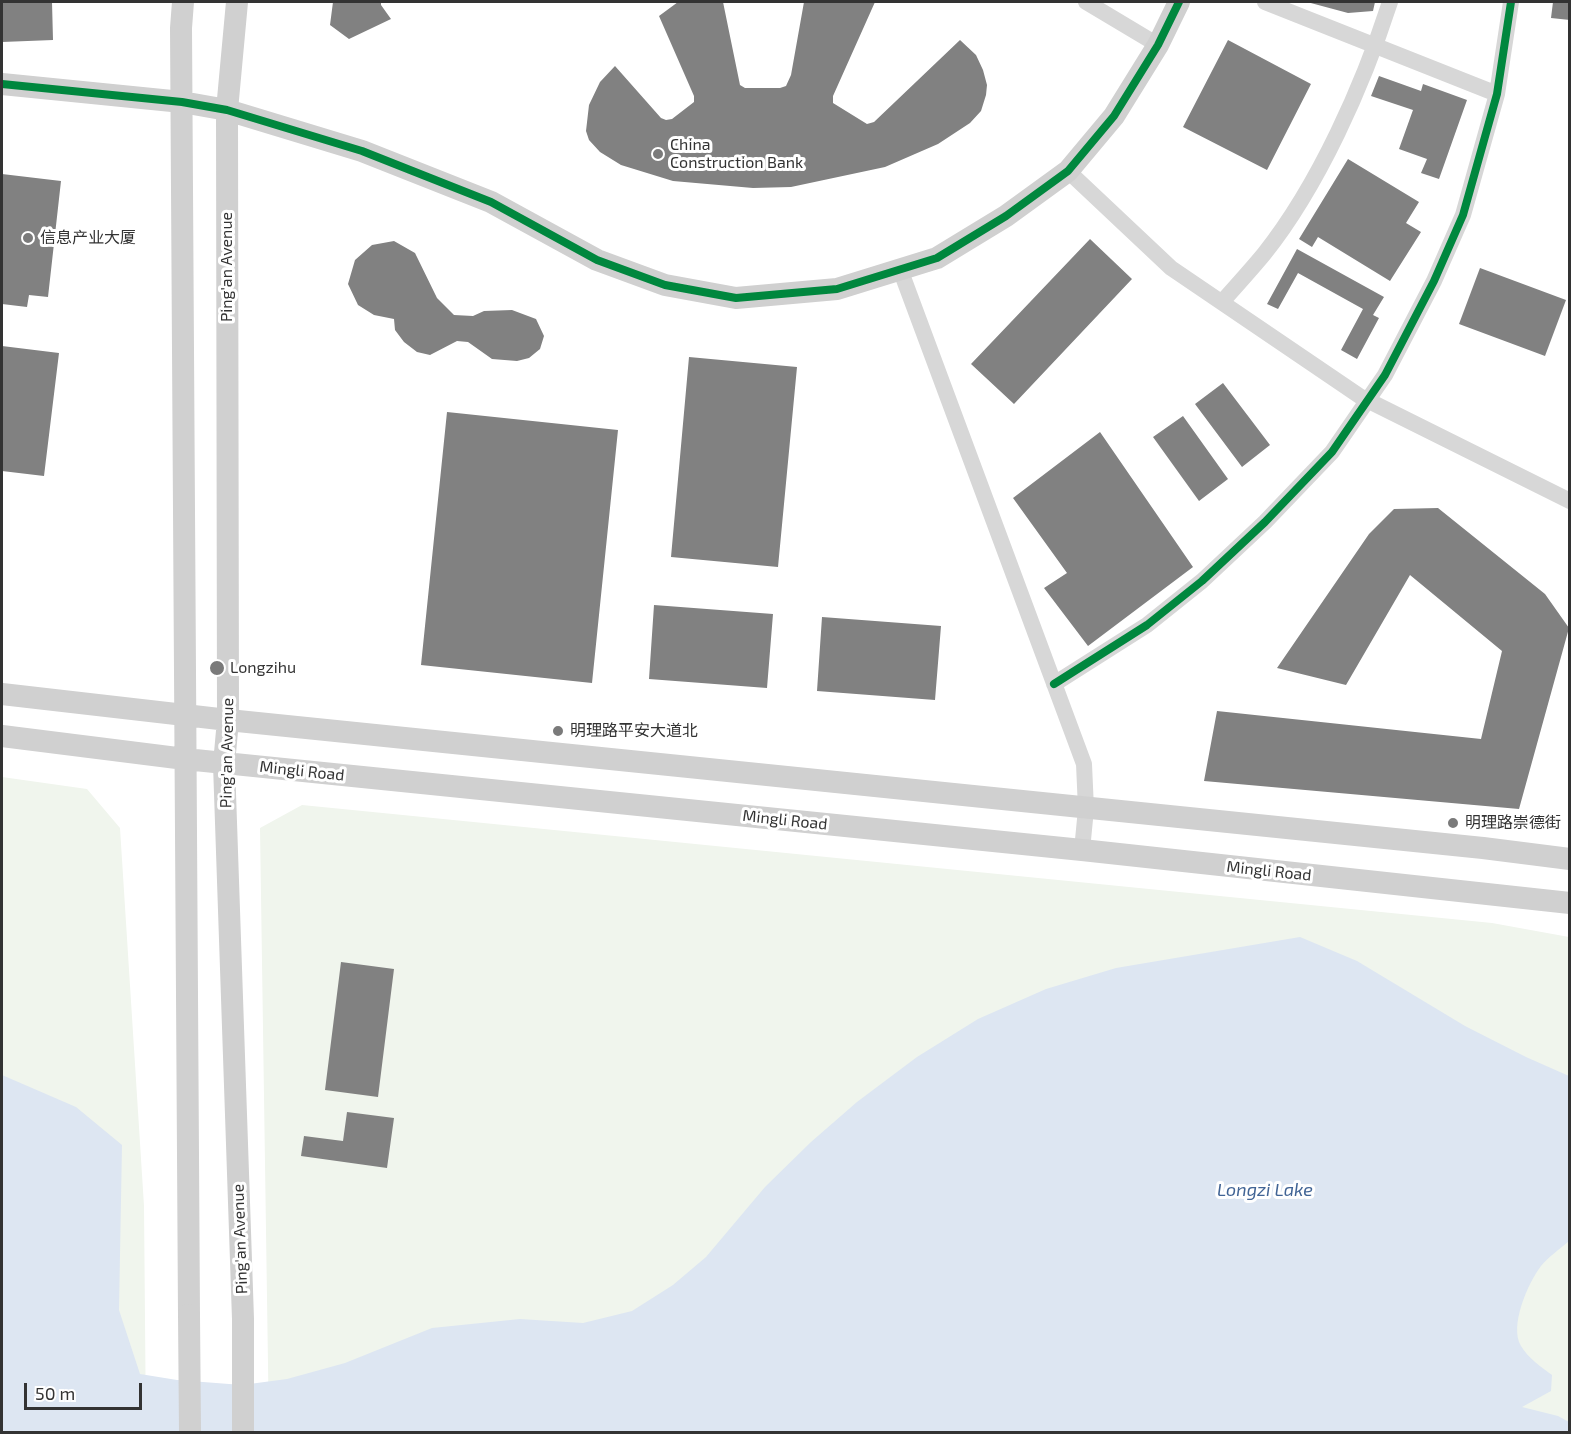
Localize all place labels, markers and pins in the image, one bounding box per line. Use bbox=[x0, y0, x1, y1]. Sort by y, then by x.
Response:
place label: China Construction Bank bbox=[670, 135, 803, 173]
marker: China Construction Bank bbox=[651, 147, 665, 161]
place label: 信息产业大厦 bbox=[40, 228, 136, 248]
marker: 信息产业大厦 bbox=[21, 231, 35, 245]
place label: Longzihu bbox=[230, 658, 296, 678]
marker: Longzihu bbox=[208, 659, 226, 677]
place label: 明理路平安大道北 bbox=[570, 721, 698, 741]
marker: 明理路平安大道北 bbox=[551, 724, 565, 738]
place label: 明理路崇德街 bbox=[1465, 813, 1561, 833]
marker: 明理路崇德街 bbox=[1446, 816, 1460, 830]

